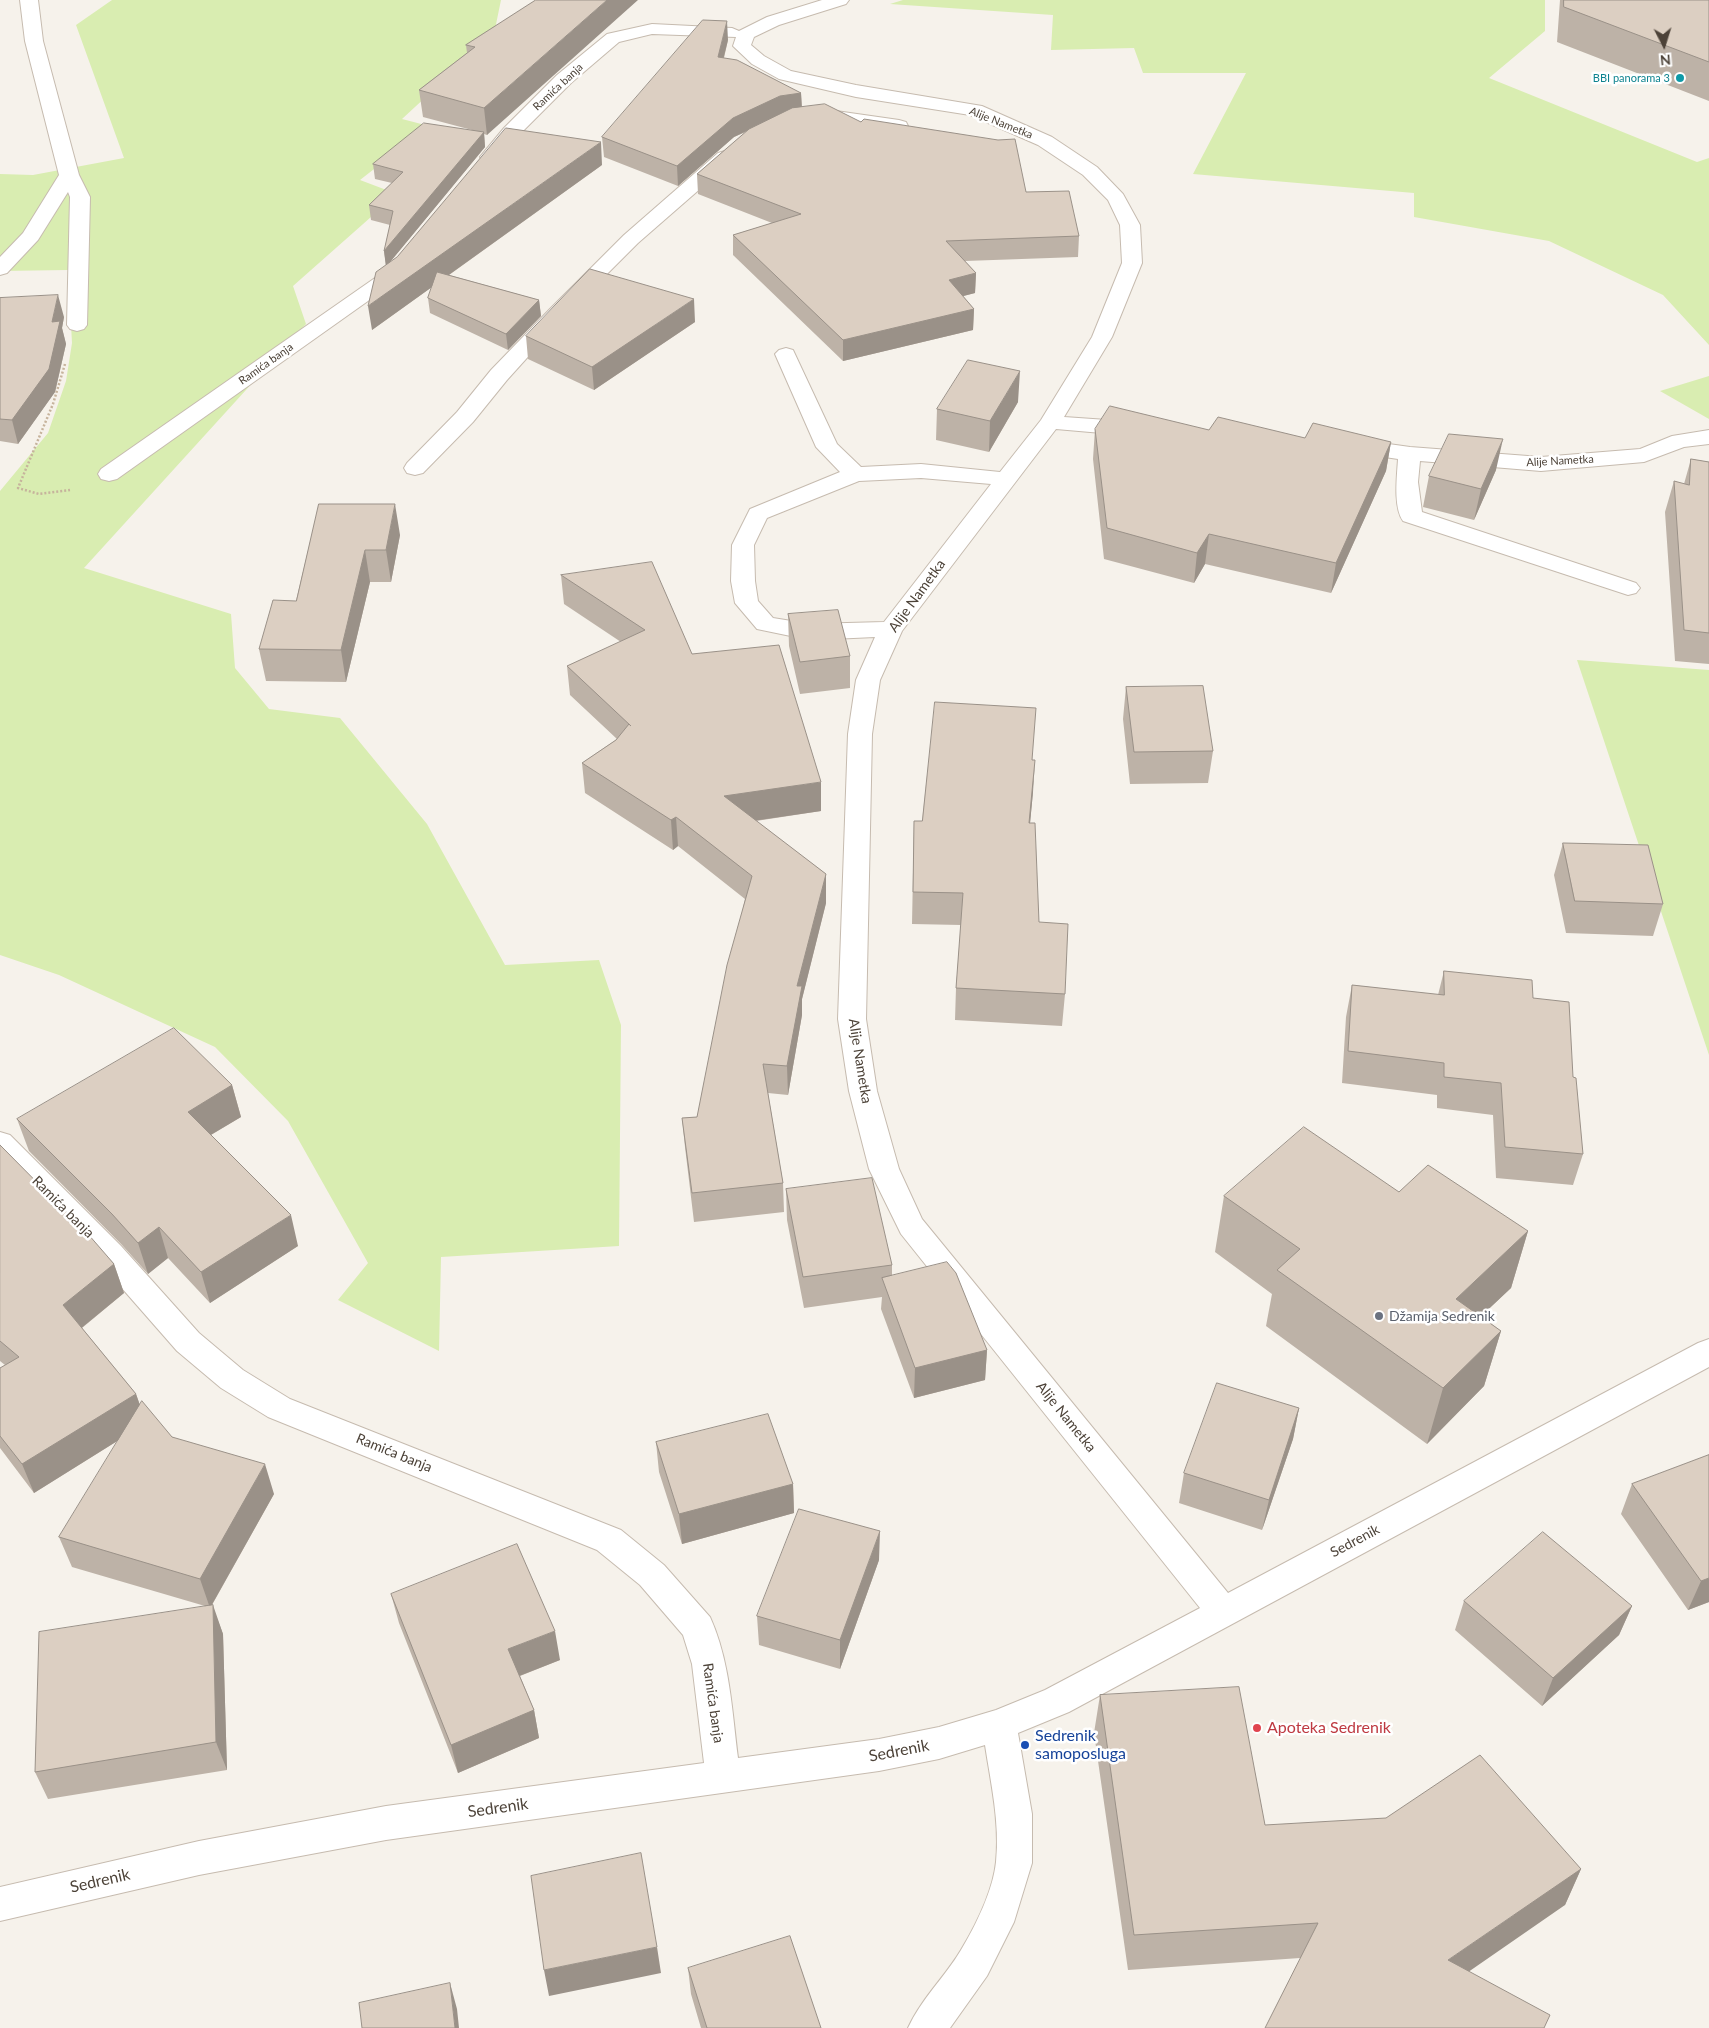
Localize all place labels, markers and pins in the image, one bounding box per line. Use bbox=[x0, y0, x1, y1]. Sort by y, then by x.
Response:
place label: BBI panorama 3 bbox=[1593, 71, 1670, 85]
marker: BBI panorama 3 bbox=[1674, 72, 1686, 84]
place label: Džamija Sedrenik bbox=[1389, 1308, 1495, 1324]
marker: Džamija Sedrenik bbox=[1373, 1310, 1385, 1322]
place label: Apoteka Sedrenik bbox=[1267, 1718, 1391, 1738]
marker: Apoteka Sedrenik bbox=[1251, 1722, 1263, 1734]
place label: Sedrenik samoposluga bbox=[1035, 1726, 1126, 1764]
marker: Sedrenik samoposluga bbox=[1019, 1739, 1031, 1751]

